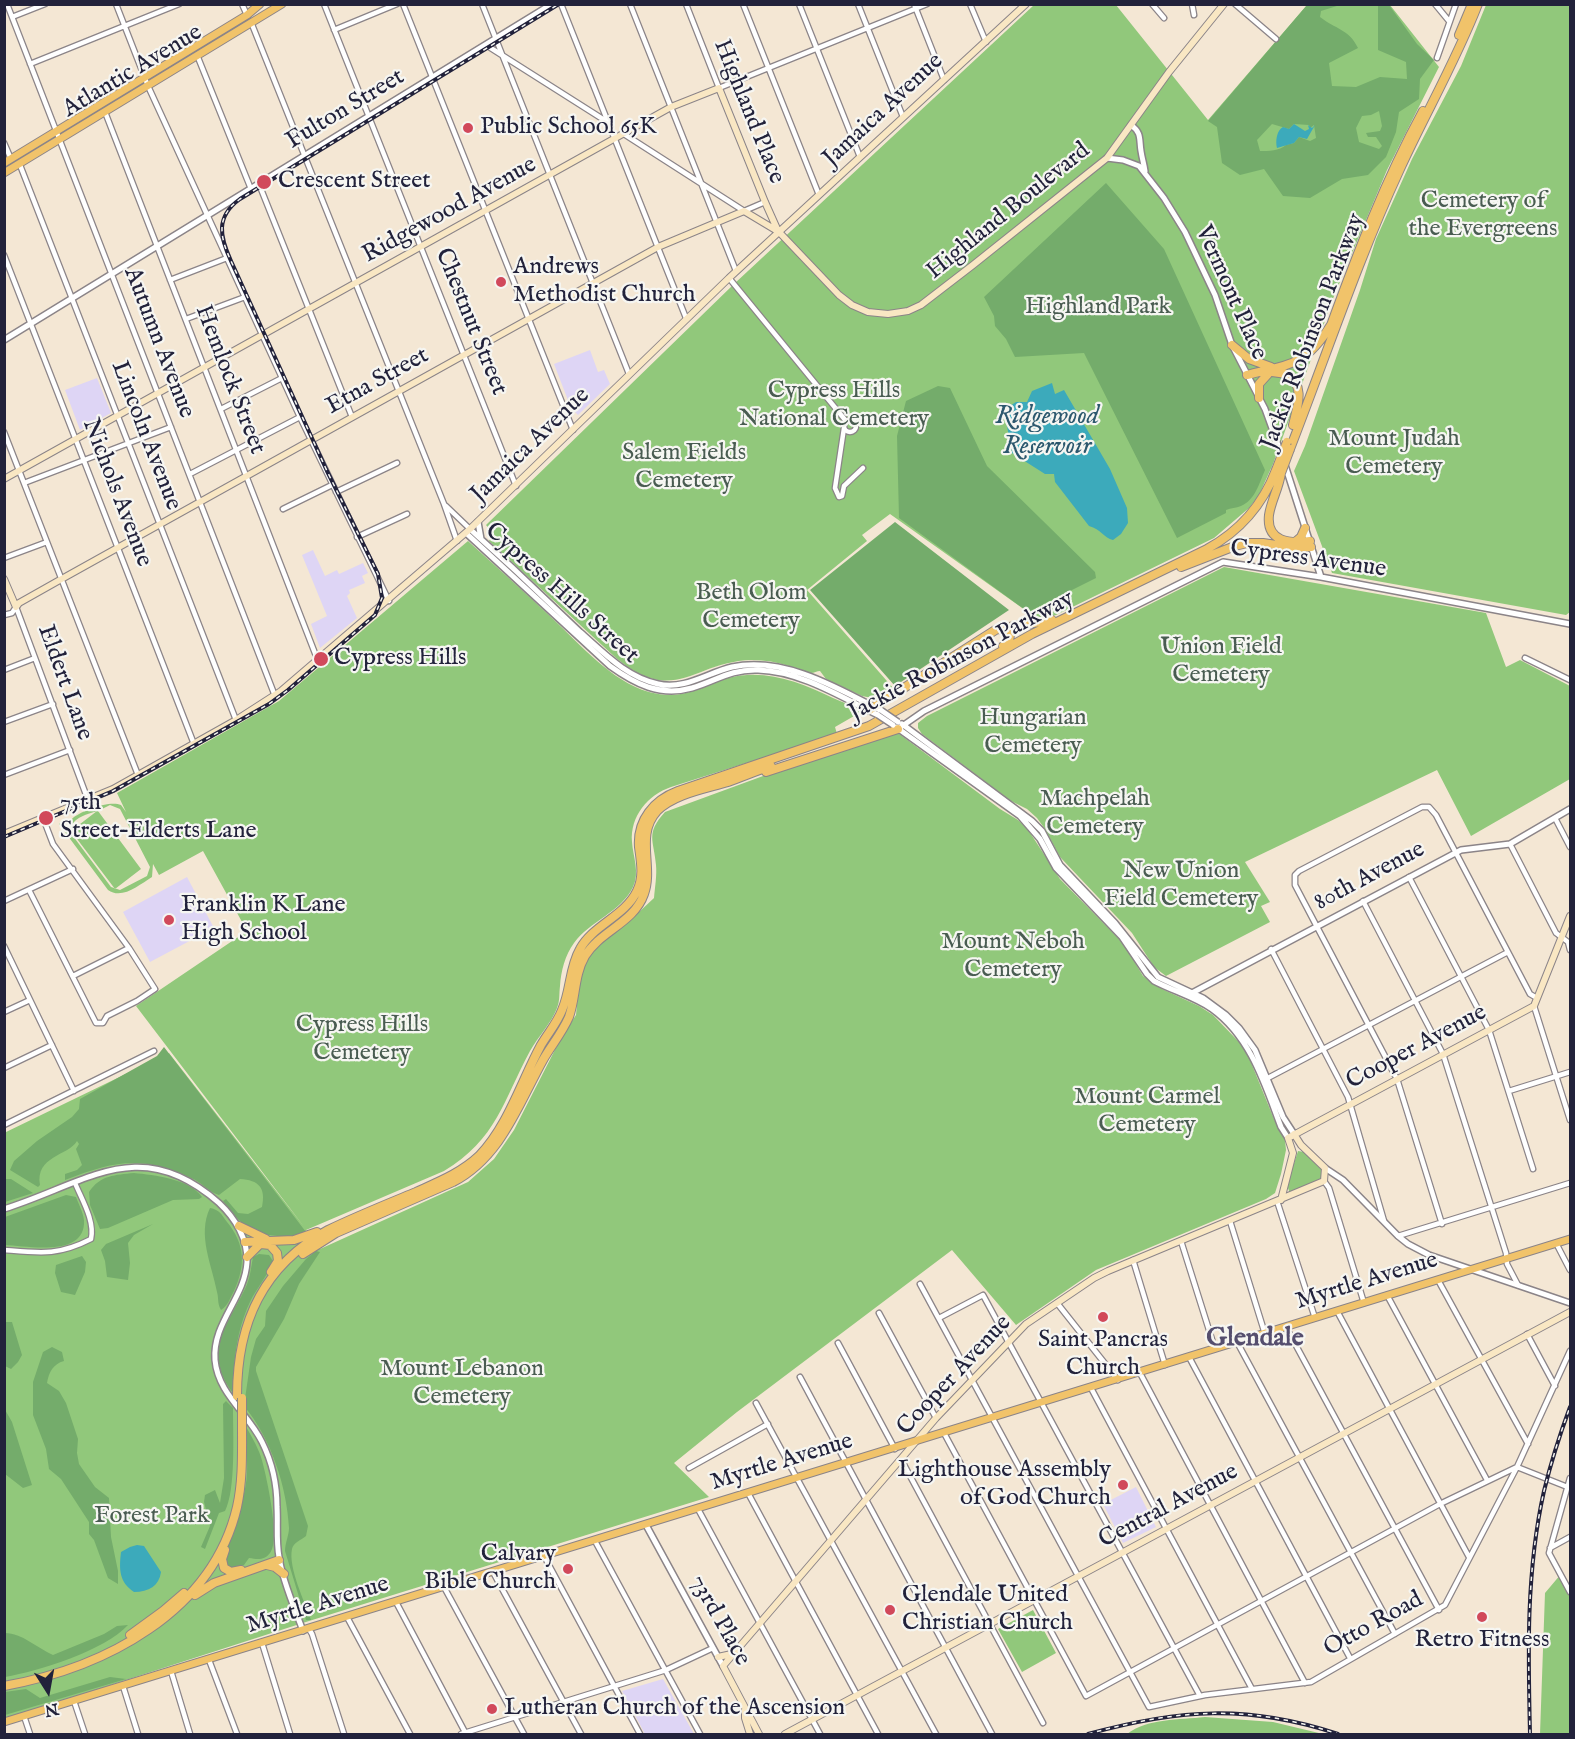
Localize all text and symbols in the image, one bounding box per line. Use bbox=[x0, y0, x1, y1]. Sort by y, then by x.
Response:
street label: Atlantic Avenue bbox=[58, 19, 208, 125]
street label: Highland Place bbox=[706, 36, 790, 188]
street label: Jamaica Avenue bbox=[818, 48, 950, 174]
street label: Fulton Street bbox=[282, 63, 410, 157]
place label: Public School 65K bbox=[480, 114, 657, 142]
marker: Public School 65K bbox=[461, 121, 475, 135]
street label: Highland Boulevard bbox=[922, 137, 1096, 287]
street label: Ridgewood Avenue bbox=[358, 151, 542, 271]
place label: Crescent Street bbox=[278, 168, 430, 196]
marker: Crescent Street bbox=[255, 173, 273, 191]
park label: Cemetery of the Evergreens bbox=[1408, 188, 1558, 244]
street label: Jackie Robinson Parkway bbox=[1256, 210, 1372, 454]
street label: Vermont Place bbox=[1188, 221, 1272, 365]
street label: Chestnut Street bbox=[427, 244, 513, 400]
place label: Andrews Methodist Church bbox=[513, 254, 695, 310]
street label: Autumn Avenue bbox=[116, 264, 200, 422]
marker: Andrews Methodist Church bbox=[494, 275, 508, 289]
park label: Highland Park bbox=[1025, 294, 1171, 322]
street label: Hemlock Street bbox=[187, 301, 271, 459]
street label: Etna Street bbox=[322, 342, 434, 422]
street label: Lincoln Avenue bbox=[103, 357, 187, 515]
park label: Cypress Hills National Cemetery bbox=[739, 378, 929, 434]
street label: Jamaica Avenue bbox=[466, 382, 596, 510]
water label: Ridgewood Reservoir bbox=[995, 402, 1099, 464]
street label: Nichols Avenue bbox=[75, 415, 157, 571]
park label: Mount Judah Cemetery bbox=[1328, 426, 1460, 482]
park label: Salem Fields Cemetery bbox=[622, 440, 746, 496]
street label: Cypress Hills Street bbox=[478, 517, 644, 671]
street label: Cypress Avenue bbox=[1228, 535, 1388, 585]
park label: Beth Olom Cemetery bbox=[696, 580, 806, 636]
street label: Jackie Robinson Parkway bbox=[845, 585, 1079, 729]
street label: Eldert Lane bbox=[30, 621, 98, 745]
park label: Union Field Cemetery bbox=[1160, 634, 1282, 690]
place label: Cypress Hills bbox=[334, 645, 466, 673]
marker: Cypress Hills bbox=[312, 650, 330, 668]
park label: Hungarian Cemetery bbox=[979, 705, 1087, 761]
park label: Machpelah Cemetery bbox=[1040, 786, 1150, 842]
place label: 75th Street–Elderts Lane bbox=[60, 790, 257, 846]
marker: 75th Street–Elderts Lane bbox=[37, 809, 55, 827]
street label: 80th Avenue bbox=[1310, 836, 1430, 918]
park label: New Union Field Cemetery bbox=[1104, 858, 1258, 914]
place label: Franklin K Lane High School bbox=[181, 892, 346, 948]
marker: Franklin K Lane High School bbox=[162, 913, 176, 927]
park label: Mount Neboh Cemetery bbox=[941, 929, 1085, 985]
street label: Cooper Avenue bbox=[1342, 999, 1492, 1097]
park label: Cypress Hills Cemetery bbox=[296, 1012, 428, 1068]
park label: Mount Carmel Cemetery bbox=[1074, 1084, 1220, 1140]
street label: Myrtle Avenue bbox=[1293, 1247, 1441, 1317]
street label: Cooper Avenue bbox=[892, 1310, 1018, 1442]
marker: Saint Pancras Church bbox=[1096, 1310, 1110, 1324]
district label: Glendale bbox=[1206, 1324, 1304, 1356]
place label: Saint Pancras Church bbox=[1038, 1327, 1168, 1383]
park label: Mount Lebanon Cemetery bbox=[380, 1356, 544, 1412]
street label: Myrtle Avenue bbox=[708, 1428, 856, 1498]
place label: Lighthouse Assembly of God Church bbox=[898, 1457, 1111, 1513]
street label: Central Avenue bbox=[1094, 1458, 1244, 1556]
marker: Lighthouse Assembly of God Church bbox=[1116, 1478, 1130, 1492]
park label: Forest Park bbox=[94, 1503, 210, 1531]
place label: Calvary Bible Church bbox=[424, 1541, 556, 1597]
marker: Calvary Bible Church bbox=[561, 1562, 575, 1576]
street label: Myrtle Avenue bbox=[244, 1571, 392, 1641]
street label: 73rd Place bbox=[682, 1571, 756, 1671]
place label: Glendale United Christian Church bbox=[902, 1582, 1073, 1638]
street label: Otto Road bbox=[1319, 1586, 1429, 1664]
marker: Glendale United Christian Church bbox=[883, 1603, 897, 1617]
marker: Retro Fitness bbox=[1475, 1610, 1489, 1624]
place label: Retro Fitness bbox=[1415, 1627, 1549, 1655]
north arrow bbox=[18, 1661, 78, 1721]
place label: Lutheran Church of the Ascension bbox=[504, 1695, 845, 1723]
text: N bbox=[43, 1698, 60, 1720]
marker: Lutheran Church of the Ascension bbox=[485, 1702, 499, 1716]

